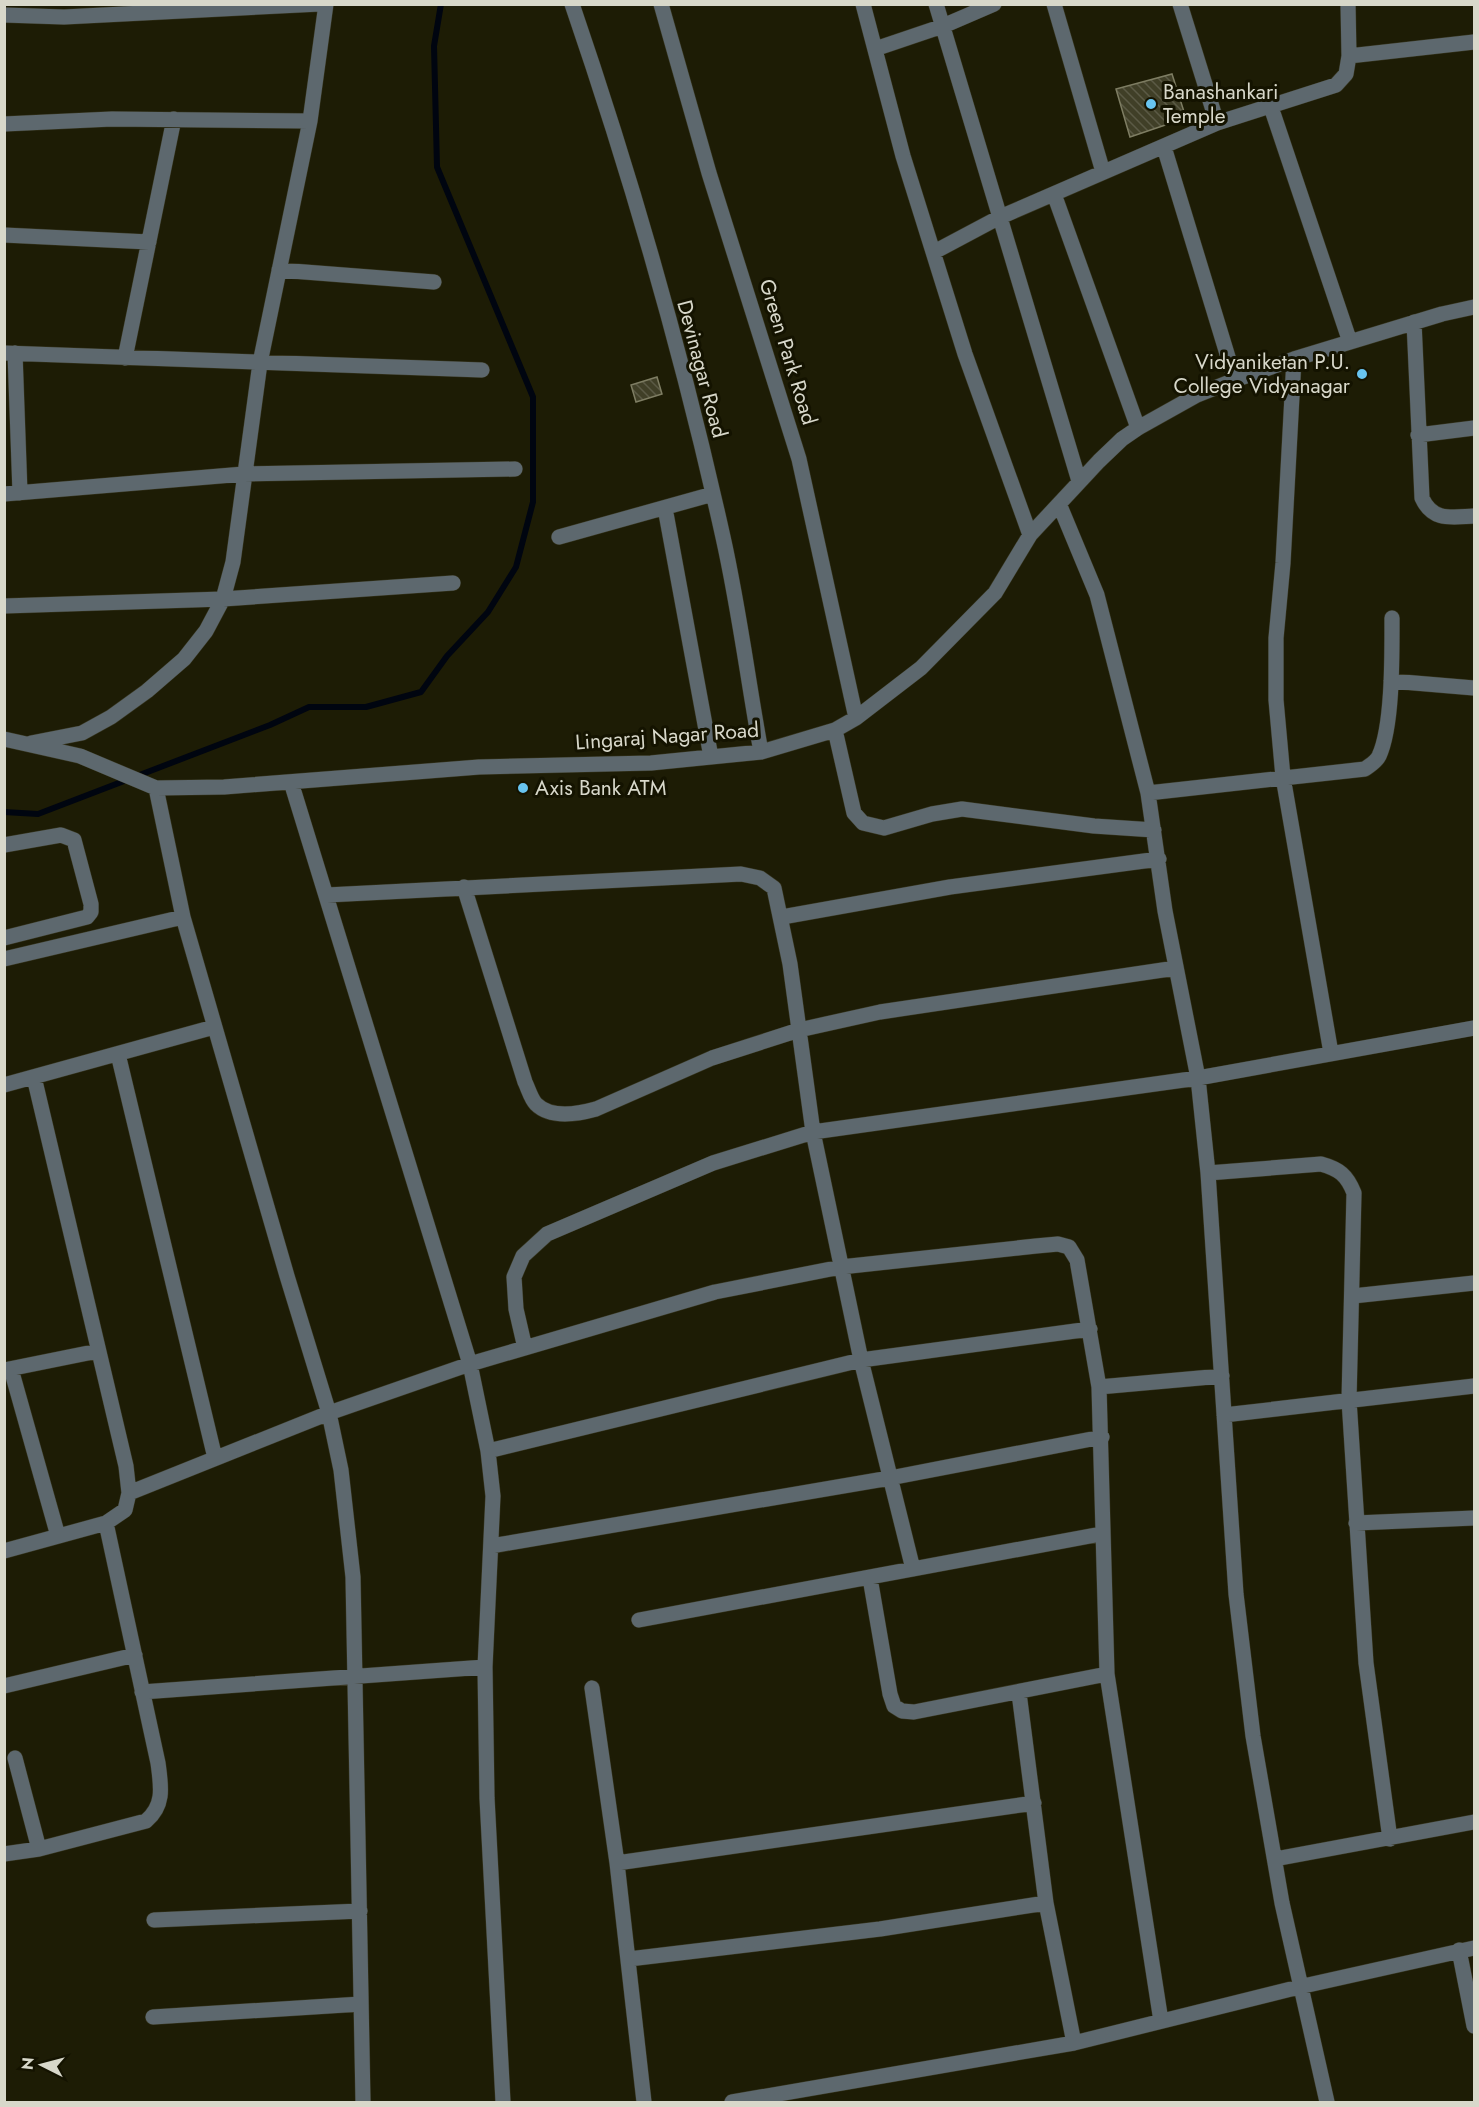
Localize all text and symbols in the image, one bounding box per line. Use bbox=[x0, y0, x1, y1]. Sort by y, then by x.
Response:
place label: Banashankari Temple bbox=[1163, 77, 1279, 131]
marker: Banashankari Temple bbox=[1144, 97, 1158, 111]
street label: Green Park Road bbox=[752, 275, 824, 429]
street label: Devinagar Road bbox=[669, 297, 735, 441]
place label: Vidyaniketan P.U. College Vidyanagar bbox=[1174, 347, 1351, 401]
marker: Vidyaniketan P.U. College Vidyanagar bbox=[1355, 367, 1369, 381]
street label: Lingaraj Nagar Road bbox=[574, 715, 760, 757]
place label: Axis Bank ATM bbox=[535, 773, 667, 803]
marker: Axis Bank ATM bbox=[516, 781, 530, 795]
north arrow bbox=[12, 2035, 72, 2095]
text: N bbox=[15, 2056, 40, 2071]

